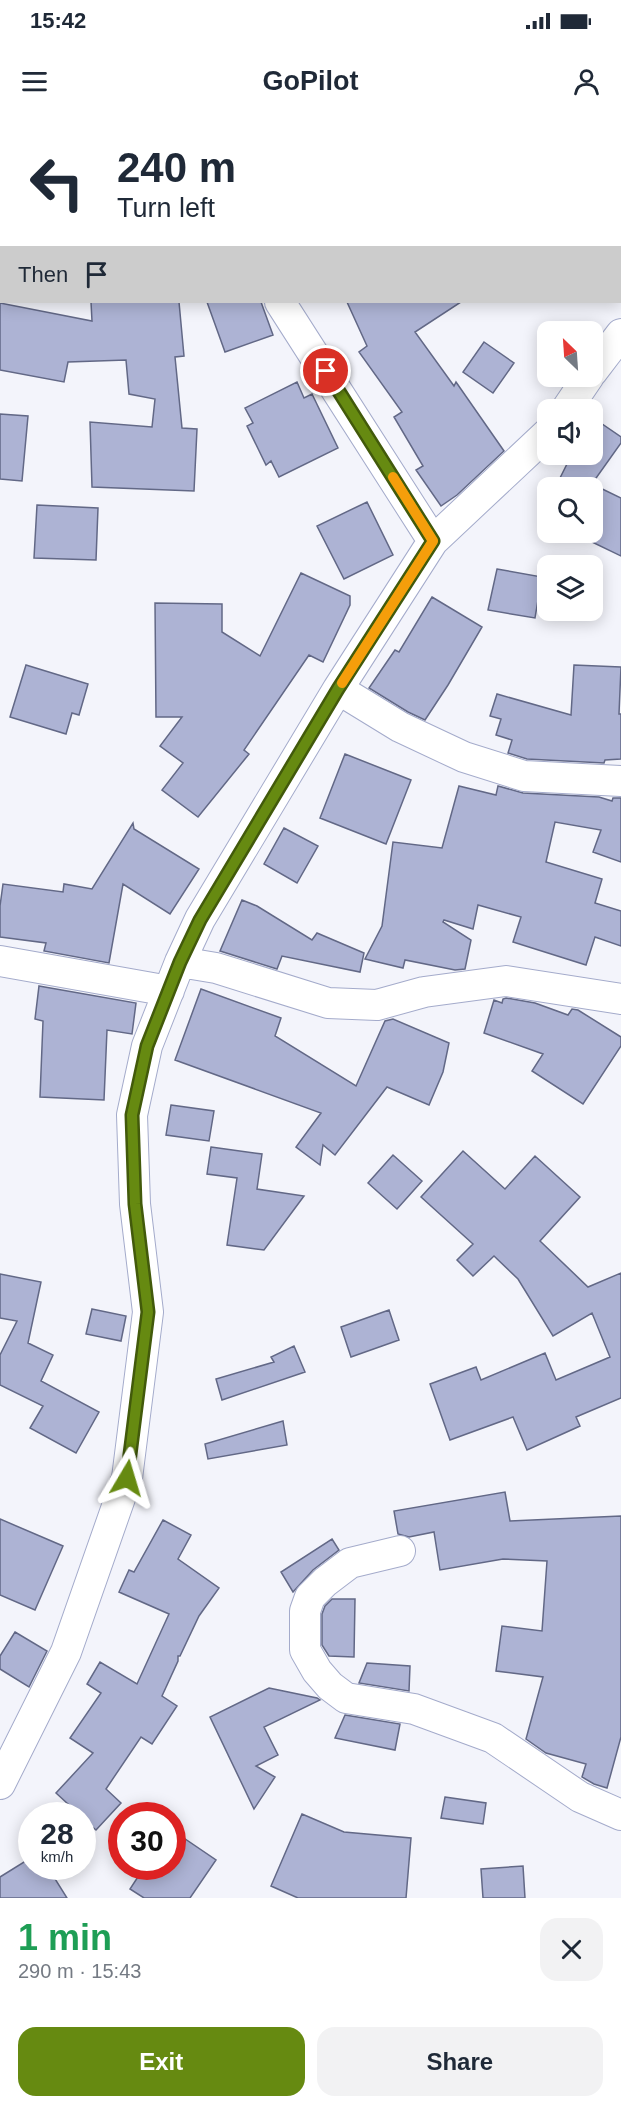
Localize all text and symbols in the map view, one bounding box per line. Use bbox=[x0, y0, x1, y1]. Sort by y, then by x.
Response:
text: 15:42 bbox=[30, 8, 86, 33]
icon: menu bbox=[18, 65, 51, 98]
icon: person bbox=[570, 65, 603, 98]
text: GoPilot bbox=[263, 66, 359, 96]
icon: left bbox=[18, 144, 96, 222]
text: 240 m bbox=[117, 144, 236, 191]
text: Turn left bbox=[117, 193, 215, 223]
icon: arrive bbox=[80, 258, 113, 291]
text: Then bbox=[18, 262, 68, 287]
north arrow bbox=[537, 321, 603, 387]
map controls bbox=[537, 321, 603, 621]
pin bbox=[300, 345, 351, 396]
icon: arrive bbox=[309, 354, 342, 387]
button: sound bbox=[537, 399, 603, 465]
button: search bbox=[537, 477, 603, 543]
button: layers bbox=[537, 555, 603, 621]
position arrow bbox=[95, 1446, 159, 1510]
speed limit sign: 30 bbox=[108, 1802, 186, 1880]
text: 28 bbox=[40, 1817, 74, 1850]
text: km/h bbox=[41, 1848, 73, 1865]
text: 1 min bbox=[18, 1917, 112, 1958]
button: close bbox=[540, 1918, 603, 1981]
text: 290 m · 15:43 bbox=[18, 1960, 141, 1982]
button: Exit bbox=[18, 2027, 305, 2096]
button: Share bbox=[317, 2027, 603, 2096]

